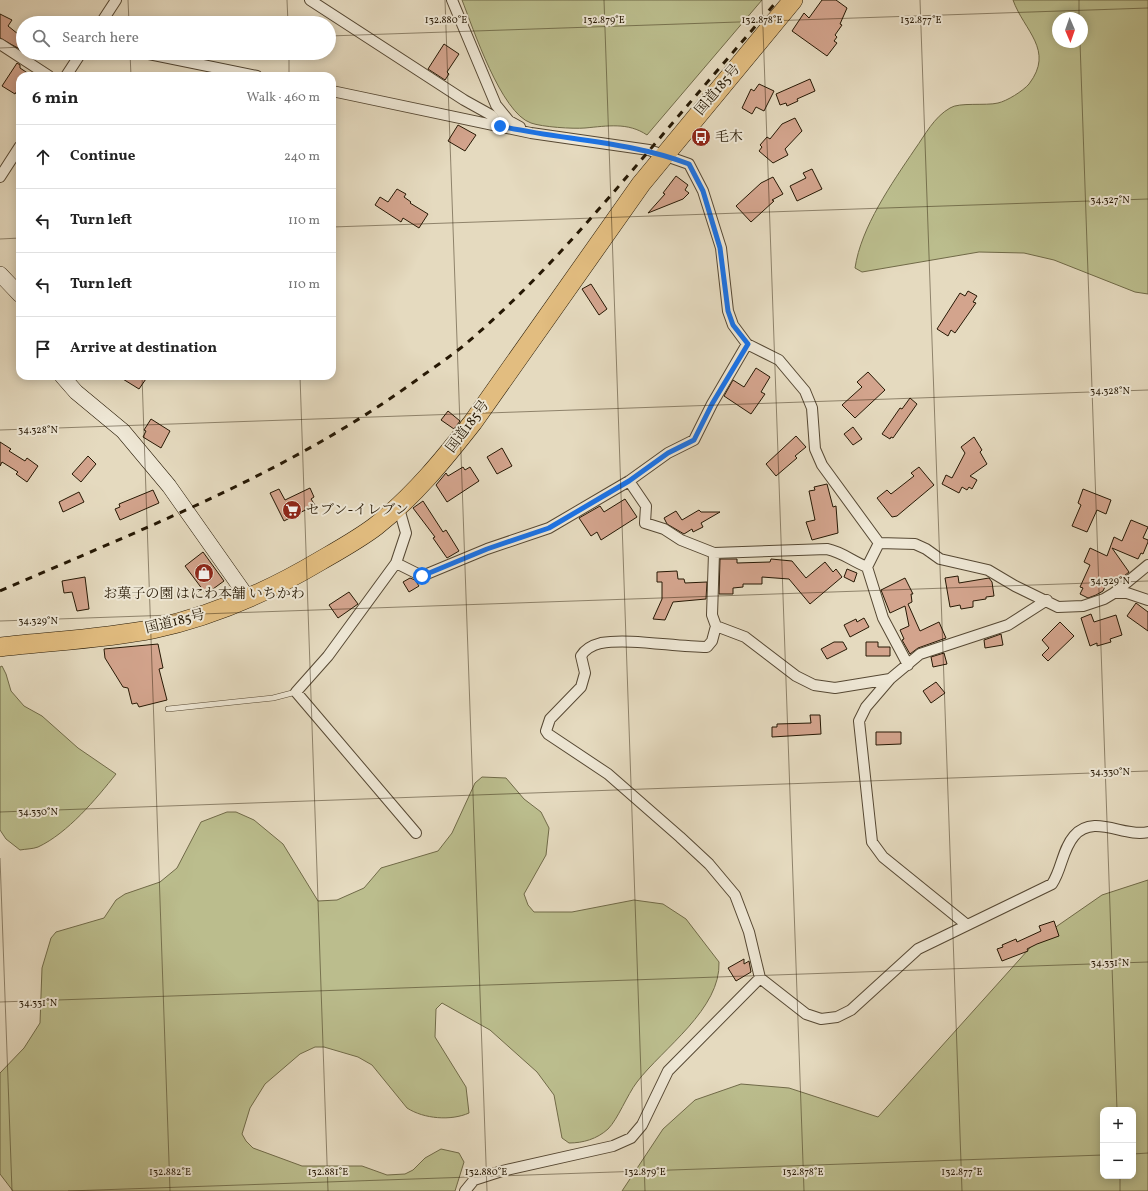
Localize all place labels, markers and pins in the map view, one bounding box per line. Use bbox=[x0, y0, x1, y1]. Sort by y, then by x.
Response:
bus stop icon: 毛木 bbox=[690, 126, 712, 148]
place label: 毛木 bbox=[715, 128, 743, 147]
supermarket icon: セブン-イレブン bbox=[281, 499, 303, 521]
place label: セブン-イレブン bbox=[306, 501, 409, 520]
shop icon: お菓子の園 はにわ本舗 いちかわ bbox=[193, 562, 215, 584]
place label: お菓子の園 はにわ本舗 いちかわ bbox=[103, 585, 305, 604]

